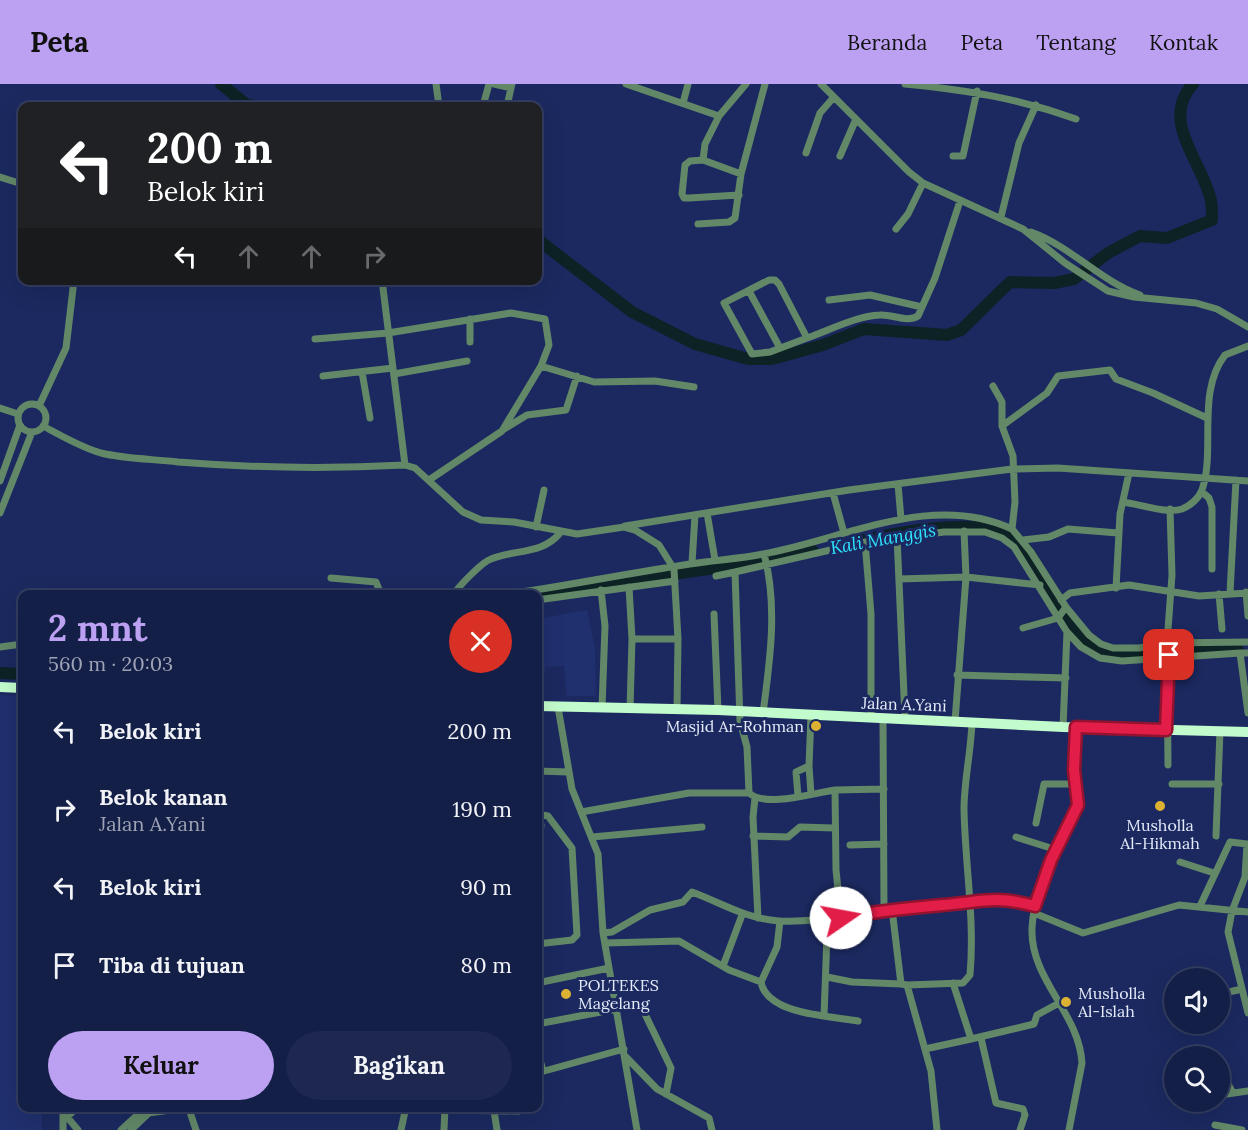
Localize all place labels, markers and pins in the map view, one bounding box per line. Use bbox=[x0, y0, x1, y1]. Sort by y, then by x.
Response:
pin bbox=[1143, 629, 1194, 680]
place label: Masjid Ar-Rohman bbox=[666, 716, 804, 736]
marker: Masjid Ar-Rohman bbox=[809, 719, 823, 733]
marker: Musholla Al-Hikmah bbox=[1153, 799, 1167, 813]
place label: Musholla Al-Hikmah bbox=[1119, 815, 1200, 853]
place label: POLTEKES Magelang bbox=[578, 975, 659, 1013]
place label: Musholla Al-Islah bbox=[1077, 983, 1146, 1021]
marker: POLTEKES Magelang bbox=[559, 987, 573, 1001]
marker: Musholla Al-Islah bbox=[1059, 995, 1073, 1009]

